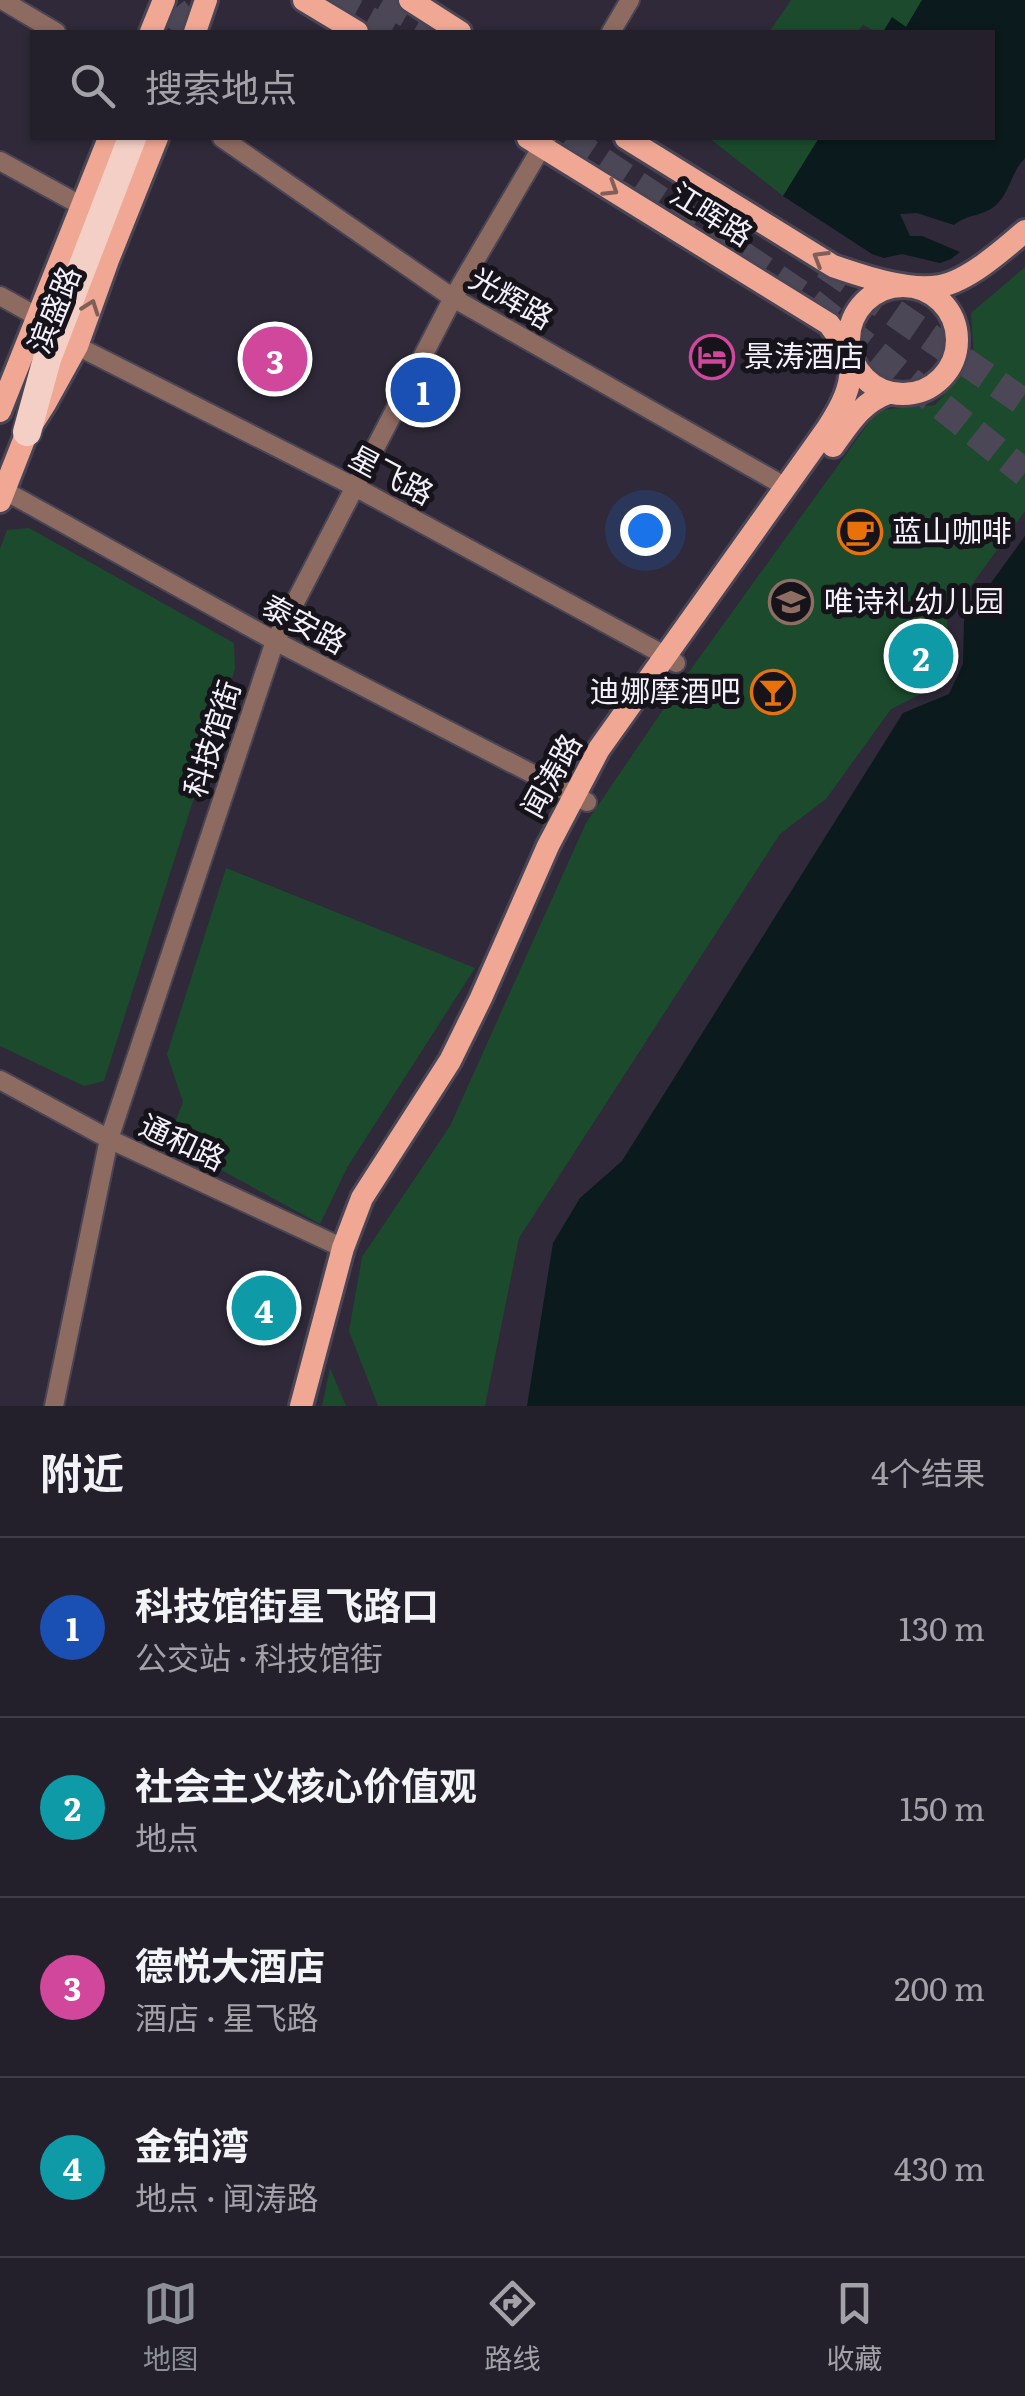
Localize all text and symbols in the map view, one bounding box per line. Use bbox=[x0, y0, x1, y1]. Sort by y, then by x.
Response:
search box bbox=[30, 30, 995, 140]
text: 搜索地点 bbox=[145, 57, 297, 114]
icon: search bbox=[65, 58, 120, 113]
street label: 江晖路 bbox=[663, 170, 762, 255]
one-way arrow bbox=[600, 176, 618, 195]
one-way arrow bbox=[813, 251, 831, 270]
street label: 光辉路 bbox=[463, 255, 562, 338]
street label: 滨盛路 bbox=[15, 259, 89, 359]
one-way arrow bbox=[79, 300, 99, 317]
pin: 3 bbox=[242, 322, 308, 396]
place label: 景涛酒店 bbox=[744, 332, 864, 376]
hotel icon: 景涛酒店 bbox=[689, 334, 735, 380]
pin: 1 bbox=[390, 352, 456, 428]
street label: 星飞路 bbox=[342, 433, 442, 514]
your location bbox=[620, 505, 671, 556]
place label: 蓝山咖啡 bbox=[892, 507, 1012, 551]
cafe icon: 蓝山咖啡 bbox=[837, 509, 883, 555]
place label: 唯诗礼幼儿园 bbox=[824, 577, 1004, 621]
school or university icon: 唯诗礼幼儿园 bbox=[768, 579, 814, 625]
street label: 泰安路 bbox=[255, 582, 355, 663]
pin: 2 bbox=[888, 618, 954, 694]
place label: 迪娜摩酒吧 bbox=[590, 667, 740, 711]
bar icon: 迪娜摩酒吧 bbox=[750, 669, 796, 715]
street label: 科技馆街 bbox=[171, 674, 250, 802]
street label: 闻涛路 bbox=[508, 725, 590, 825]
street label: 通和路 bbox=[133, 1101, 233, 1179]
pin: 4 bbox=[232, 1270, 296, 1346]
text: 附近 bbox=[40, 1440, 124, 1502]
text: 4个结果 bbox=[871, 1447, 985, 1495]
text: 科技馆街星飞路口 bbox=[135, 1575, 439, 1632]
text: 1 bbox=[66, 1603, 79, 1651]
text: 130 m bbox=[899, 1603, 985, 1651]
text: 公交站 · 科技馆街 bbox=[135, 1632, 382, 1680]
text: 社会主义核心价值观 bbox=[135, 1755, 477, 1812]
text: 2 bbox=[64, 1783, 81, 1831]
text: 150 m bbox=[900, 1783, 985, 1831]
text: 地点 bbox=[135, 1812, 199, 1860]
text: 德悦大酒店 bbox=[135, 1935, 325, 1992]
text: 3 bbox=[64, 1963, 81, 2011]
text: 200 m bbox=[894, 1963, 985, 2011]
text: 酒店 · 星飞路 bbox=[135, 1992, 318, 2040]
text: 金铂湾 bbox=[135, 2115, 249, 2172]
text: 4 bbox=[63, 2143, 82, 2191]
text: 430 m bbox=[894, 2143, 985, 2191]
text: 地点 · 闻涛路 bbox=[135, 2172, 318, 2220]
tab: 地图 bbox=[143, 2276, 199, 2378]
tab: 路线 bbox=[484, 2276, 540, 2378]
tab: 收藏 bbox=[826, 2276, 882, 2378]

